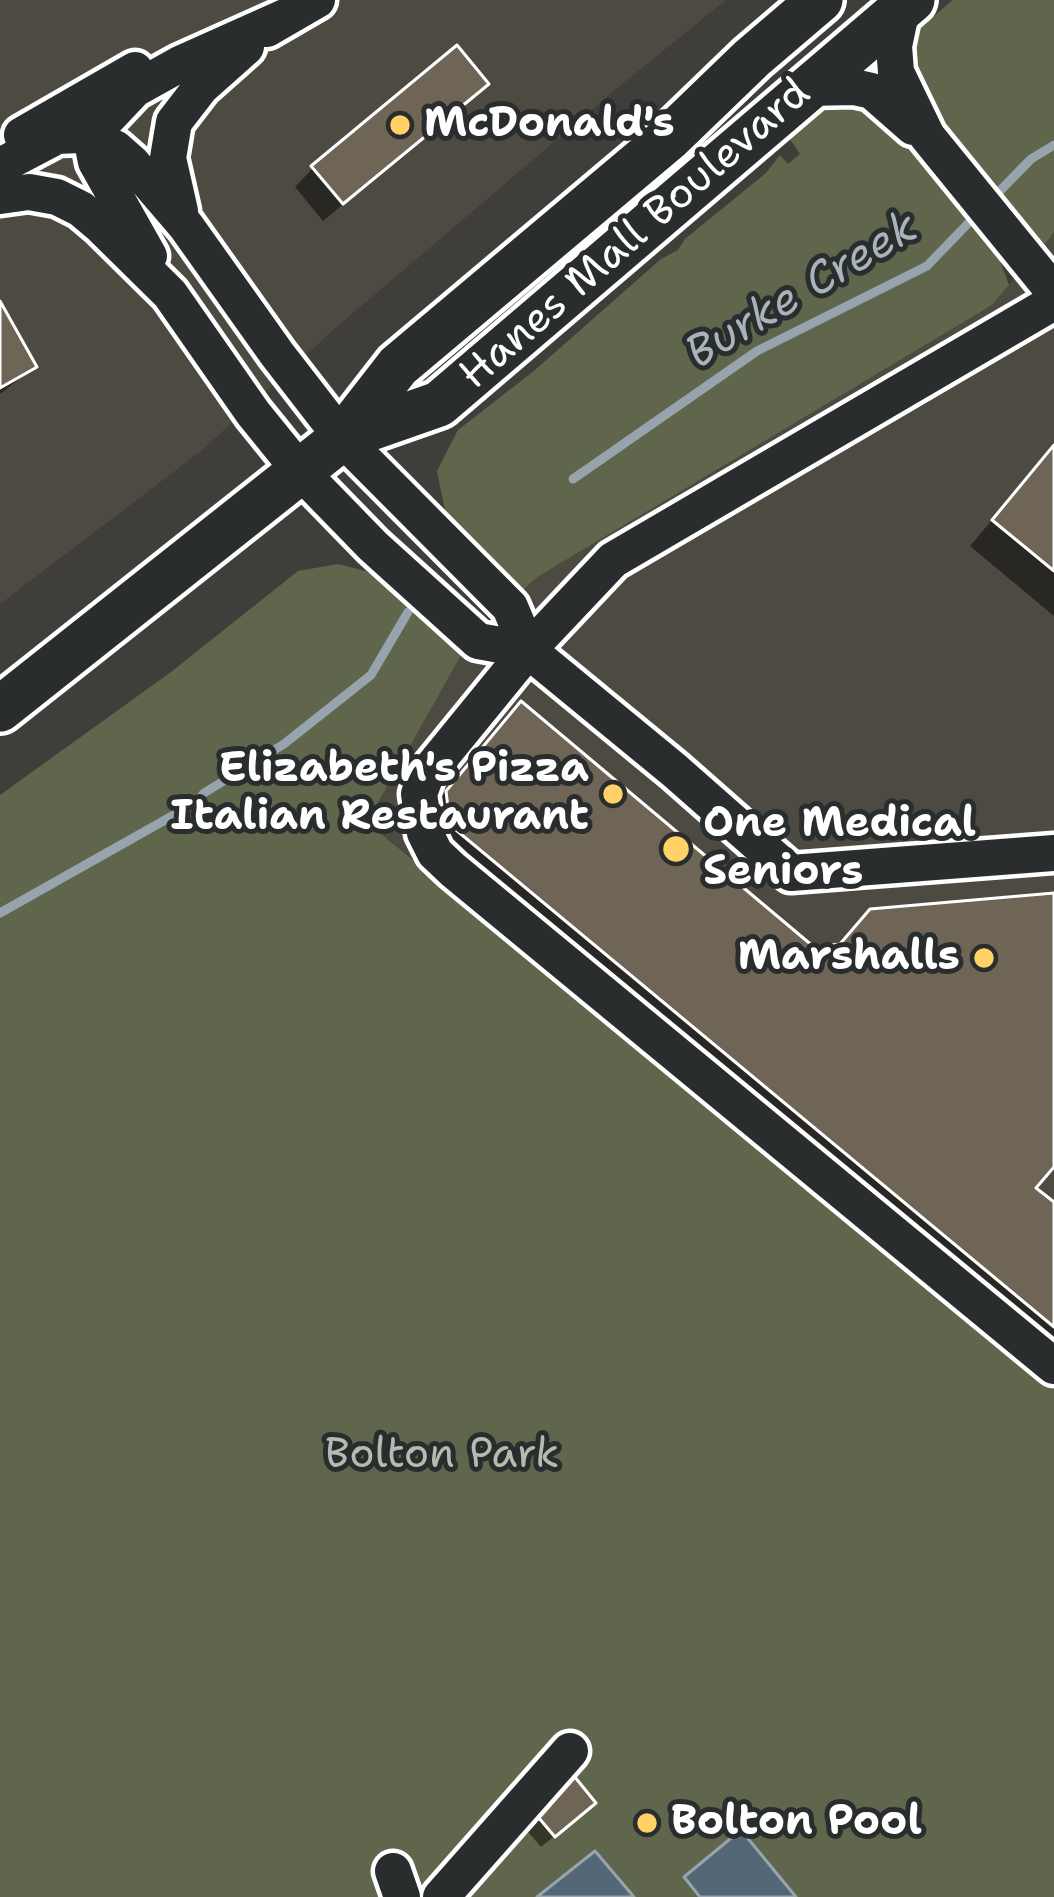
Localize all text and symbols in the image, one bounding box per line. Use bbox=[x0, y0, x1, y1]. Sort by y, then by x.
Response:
street label: Hanes Mall Boulevard bbox=[451, 69, 821, 401]
place label: McDonald's bbox=[424, 100, 675, 150]
marker: McDonald's bbox=[387, 112, 413, 138]
water label: Burke Creek bbox=[677, 202, 929, 382]
place label: Elizabeth's Pizza Italian Restaurant bbox=[170, 745, 589, 844]
marker: Elizabeth's Pizza Italian Restaurant bbox=[600, 781, 626, 807]
place label: One Medical Seniors bbox=[703, 800, 976, 898]
marker: One Medical Seniors bbox=[660, 833, 692, 865]
place label: Marshalls bbox=[738, 933, 960, 983]
marker: Marshalls bbox=[971, 945, 997, 971]
park label: Bolton Park bbox=[325, 1431, 559, 1481]
place label: Bolton Pool bbox=[671, 1798, 922, 1848]
marker: Bolton Pool bbox=[634, 1810, 660, 1836]

